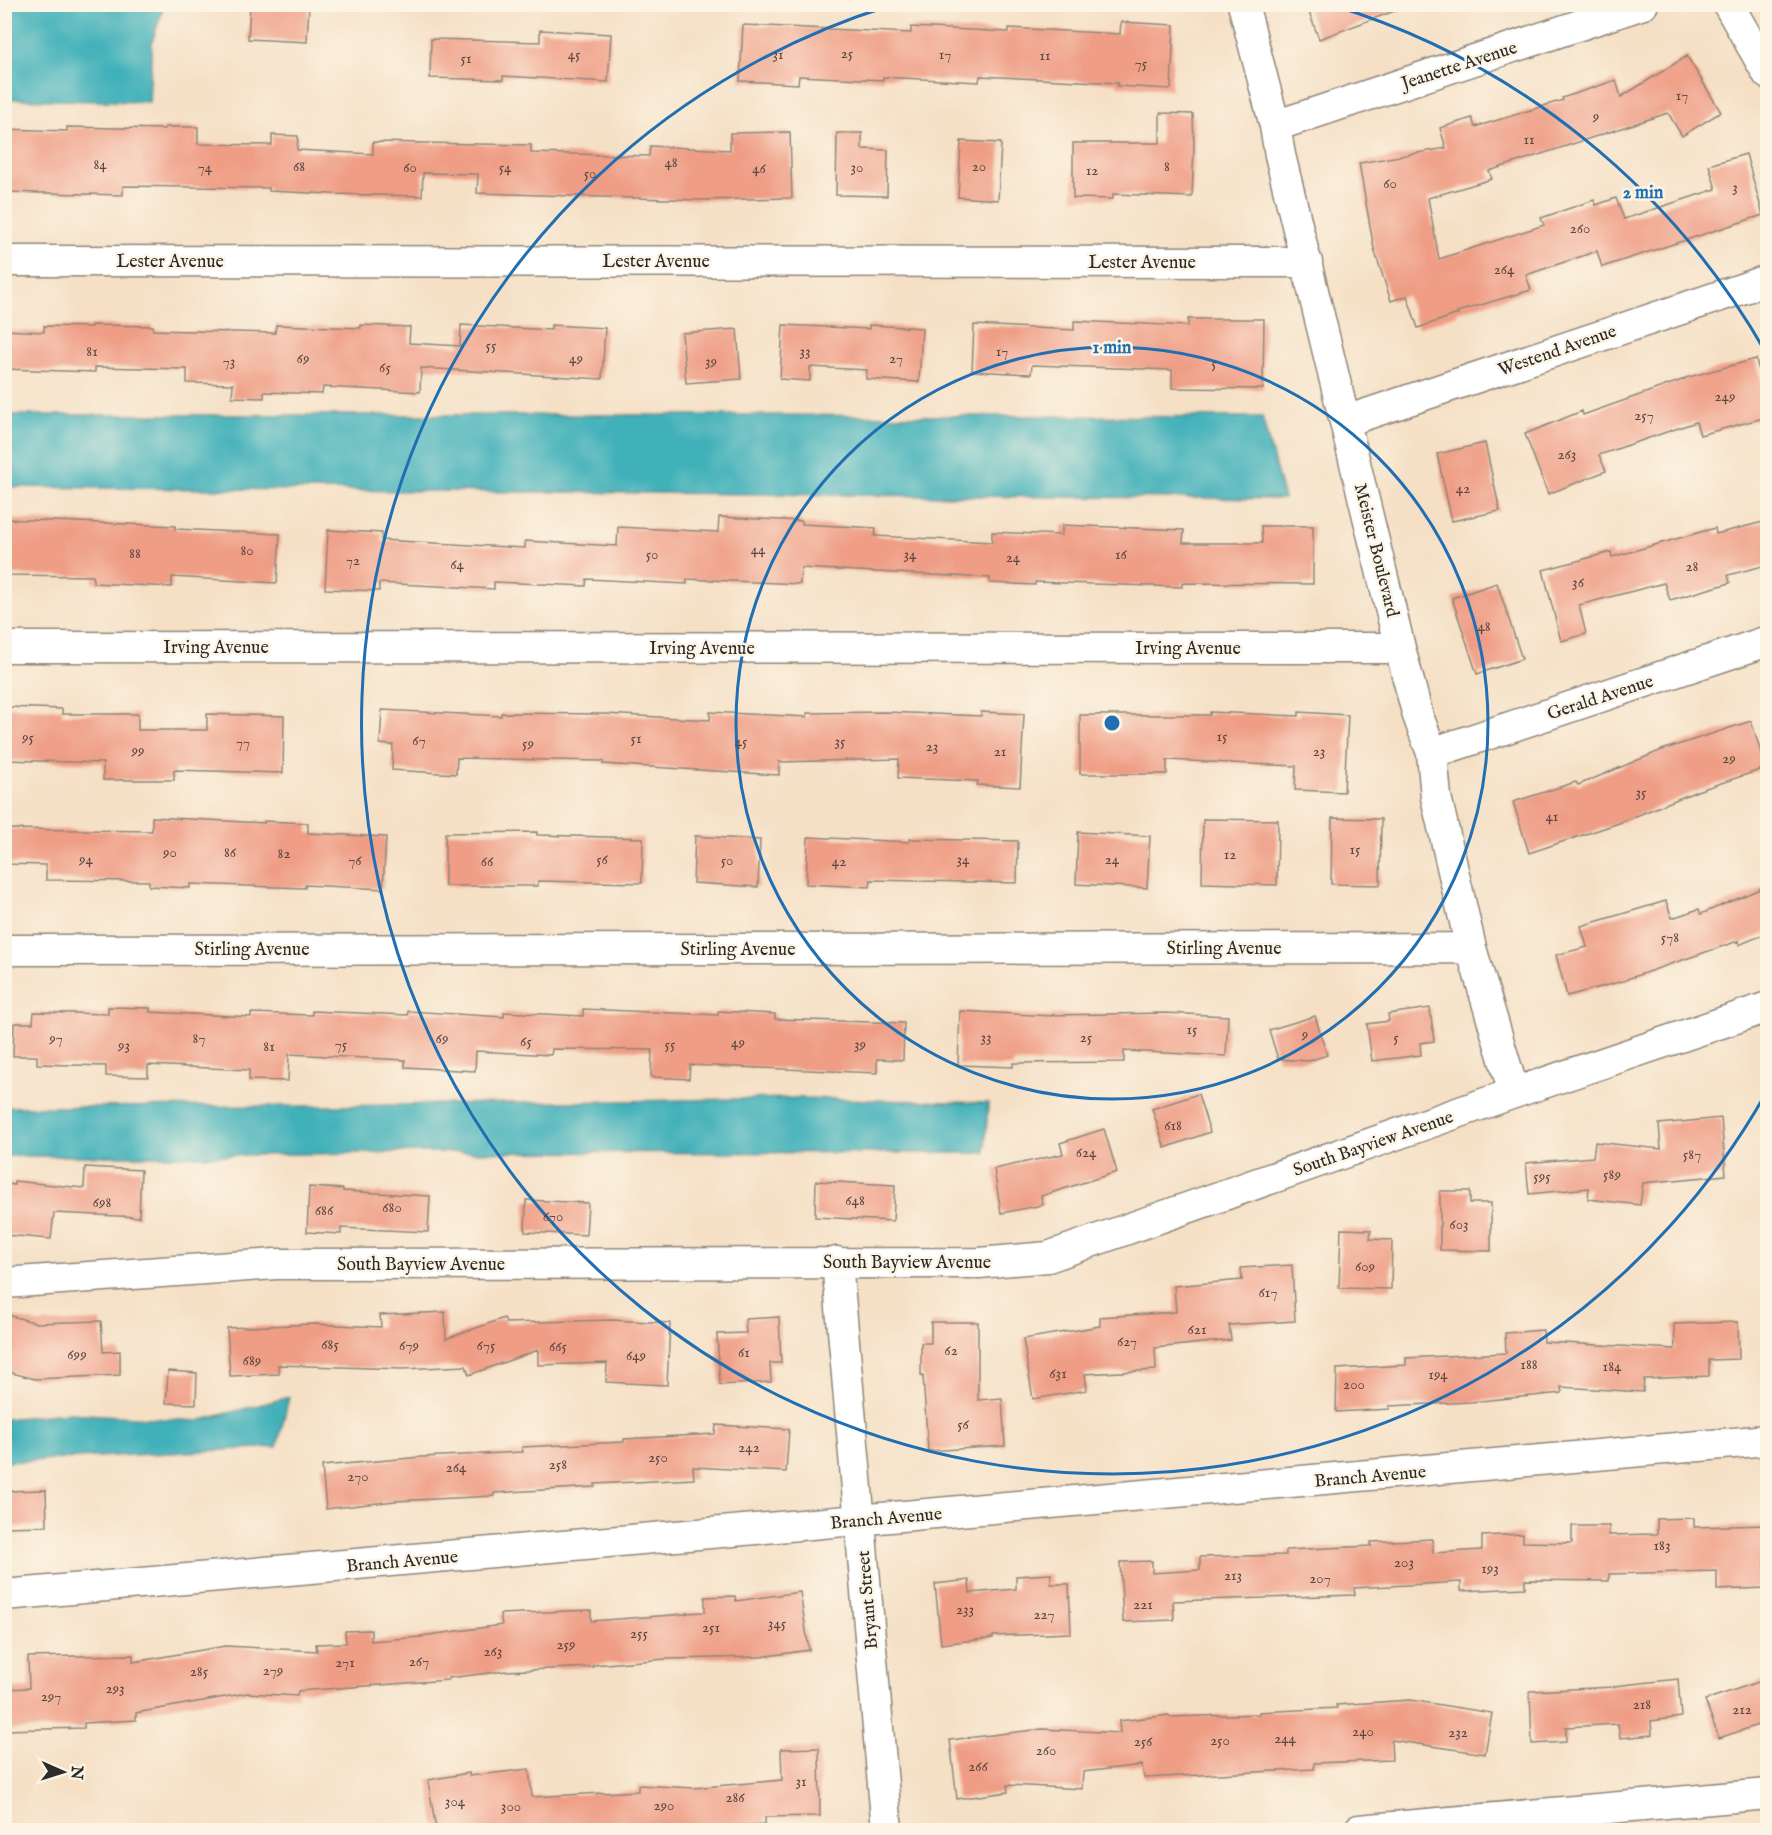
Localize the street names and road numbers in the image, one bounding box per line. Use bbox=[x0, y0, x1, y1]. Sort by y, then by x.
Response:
street label: Jeanette Avenue bbox=[1397, 37, 1520, 97]
street label: Lester Avenue bbox=[116, 251, 224, 274]
street label: Lester Avenue bbox=[602, 251, 710, 274]
street label: Lester Avenue bbox=[1088, 252, 1196, 275]
street label: Westend Avenue bbox=[1495, 320, 1620, 382]
street label: Meister Boulevard bbox=[1348, 481, 1403, 620]
street label: Irving Avenue bbox=[163, 637, 269, 660]
street label: Irving Avenue bbox=[649, 638, 755, 661]
street label: Irving Avenue bbox=[1135, 638, 1241, 661]
street label: Gerald Avenue bbox=[1544, 670, 1656, 726]
street label: Stirling Avenue bbox=[1167, 938, 1281, 961]
street label: Stirling Avenue bbox=[195, 939, 309, 962]
street label: Stirling Avenue bbox=[681, 939, 795, 962]
street label: South Bayview Avenue bbox=[1290, 1106, 1457, 1183]
street label: South Bayview Avenue bbox=[823, 1252, 991, 1275]
street label: South Bayview Avenue bbox=[337, 1254, 505, 1277]
street label: Branch Avenue bbox=[1313, 1461, 1427, 1494]
street label: Branch Avenue bbox=[829, 1503, 943, 1536]
street label: Branch Avenue bbox=[345, 1546, 459, 1579]
street label: Bryant Street bbox=[853, 1549, 884, 1650]

